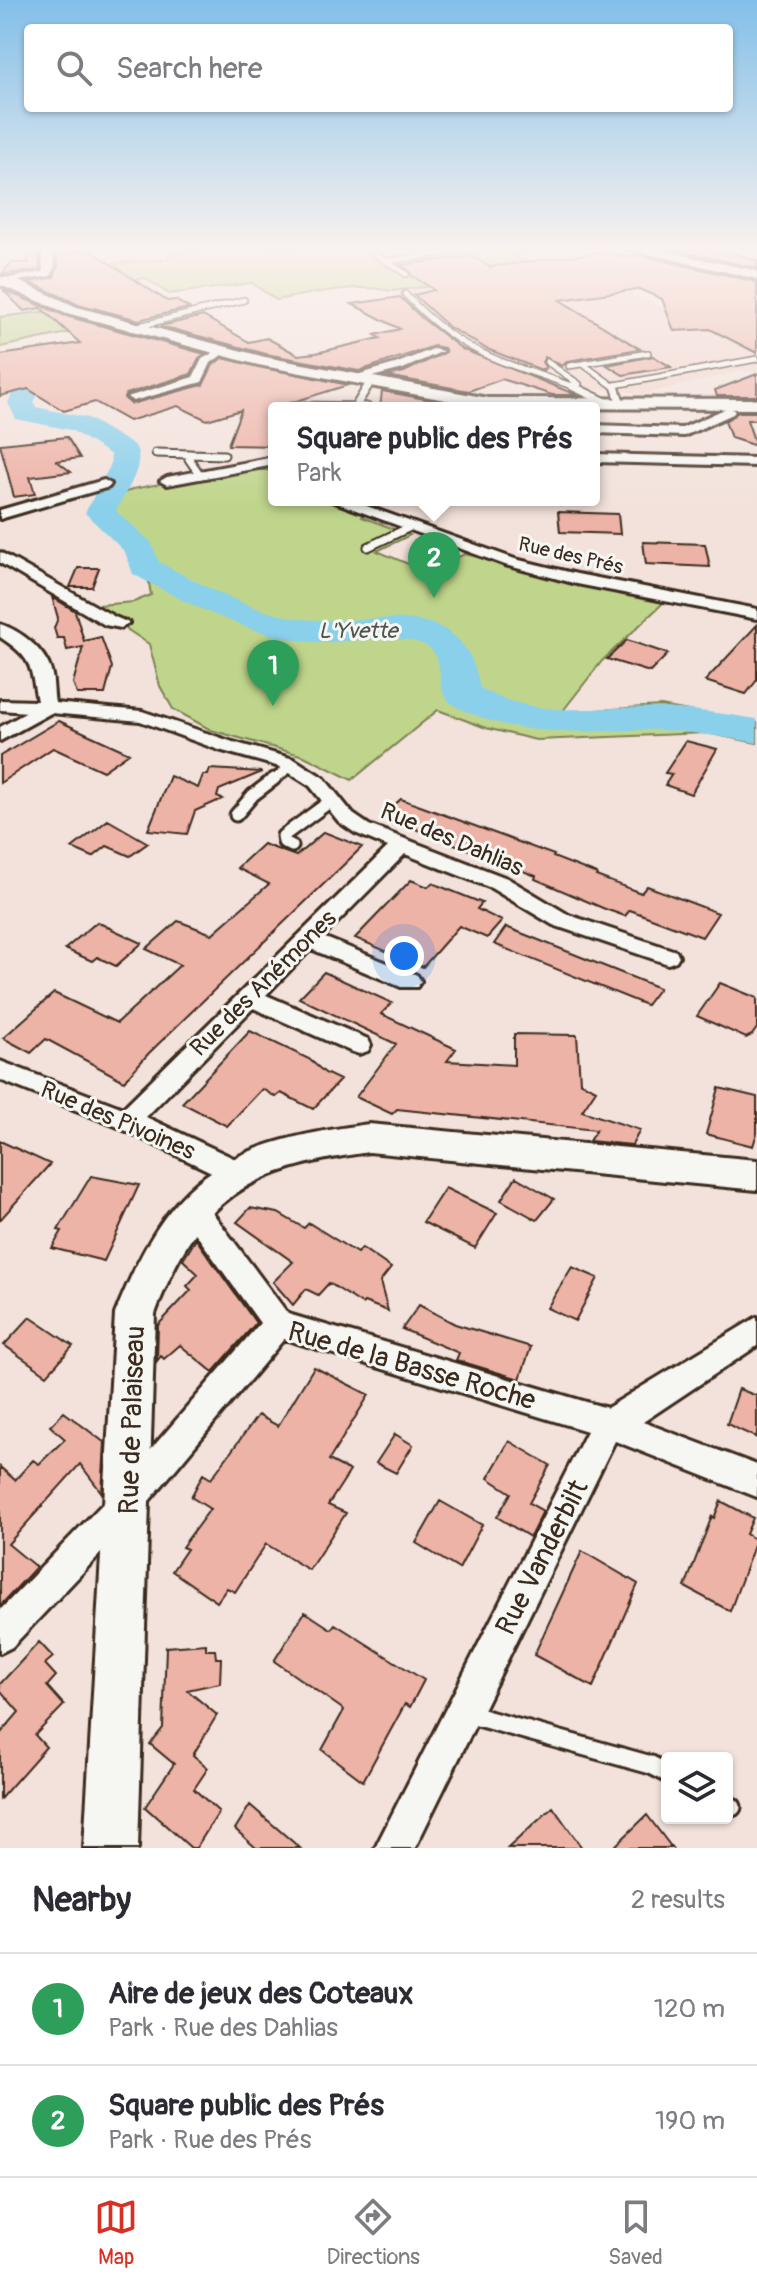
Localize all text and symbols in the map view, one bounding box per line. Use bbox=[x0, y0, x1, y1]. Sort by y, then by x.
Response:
search box bbox=[24, 24, 733, 112]
icon: search bbox=[52, 46, 96, 90]
text: Search here bbox=[116, 50, 263, 87]
popup bbox=[268, 402, 600, 506]
text: Square public des Prés bbox=[296, 420, 572, 457]
text: Park bbox=[296, 457, 342, 489]
street label: Rue des Prés bbox=[516, 531, 626, 580]
pin: 2 bbox=[408, 532, 460, 598]
water label: L'Yvette bbox=[319, 617, 400, 645]
pin: 1 bbox=[247, 640, 299, 706]
street label: Rue des Dahlias bbox=[376, 796, 528, 883]
street label: Rue des Anémones bbox=[184, 904, 343, 1062]
your location bbox=[384, 936, 424, 976]
street label: Rue des Pivoines bbox=[36, 1075, 200, 1166]
street label: Rue de la Basse Roche bbox=[284, 1314, 540, 1419]
street label: Rue de Palaiseau bbox=[112, 1325, 153, 1515]
street label: Rue Vanderbilt bbox=[488, 1474, 597, 1641]
map controls bbox=[661, 1752, 733, 1824]
button: layers bbox=[661, 1752, 733, 1824]
text: Nearby bbox=[32, 1879, 131, 1922]
text: 2 results bbox=[631, 1884, 725, 1916]
text: Aire de jeux des Coteaux bbox=[108, 1975, 413, 2012]
text: 1 bbox=[53, 1993, 63, 2025]
text: 120 m bbox=[654, 1993, 725, 2025]
text: Park · Rue des Dahlias bbox=[108, 2012, 338, 2044]
text: Square public des Prés bbox=[108, 2087, 384, 2124]
text: 2 bbox=[51, 2105, 65, 2137]
text: 190 m bbox=[655, 2105, 725, 2137]
text: Park · Rue des Prés bbox=[108, 2124, 311, 2156]
tab: Map bbox=[94, 2195, 138, 2271]
tab: Directions bbox=[327, 2195, 420, 2271]
tab: Saved bbox=[608, 2195, 663, 2271]

